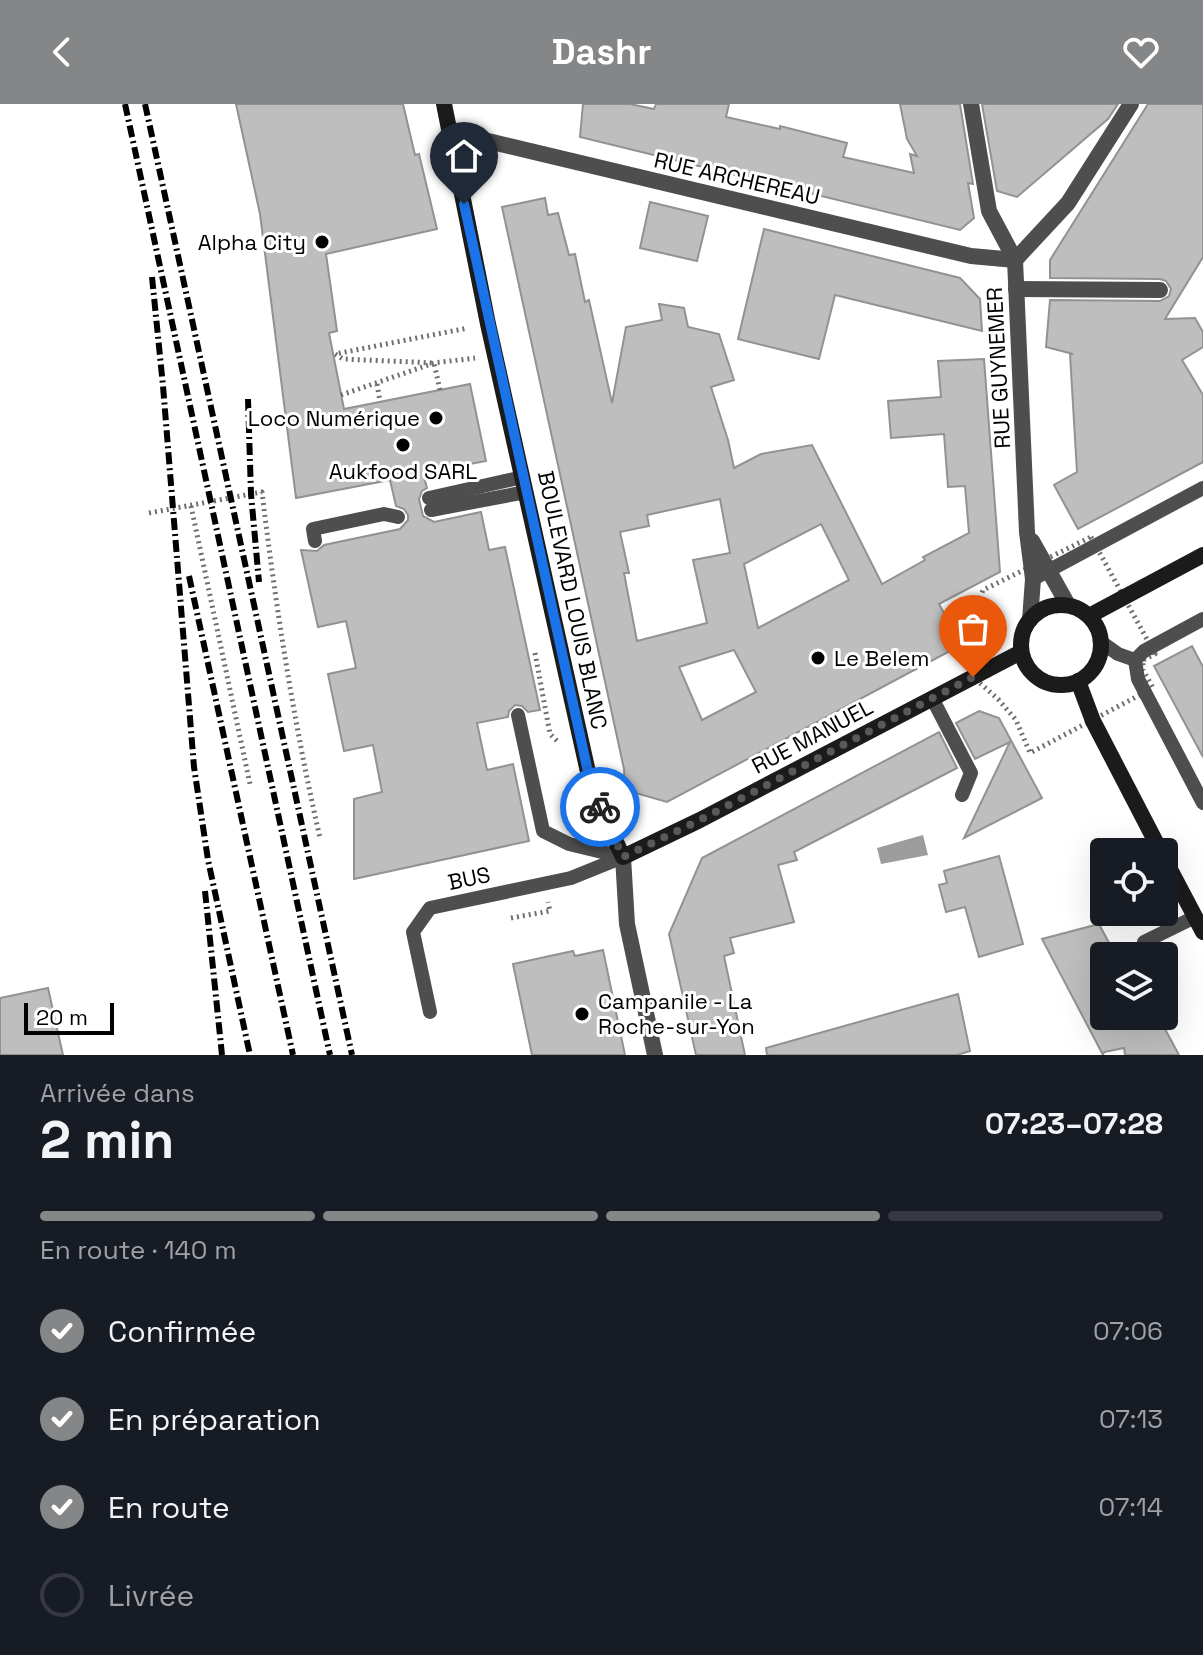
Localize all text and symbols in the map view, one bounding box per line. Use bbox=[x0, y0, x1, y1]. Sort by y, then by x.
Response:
text: Dashr bbox=[552, 29, 651, 75]
icon: back bbox=[40, 30, 84, 74]
icon: heart bbox=[1119, 30, 1163, 74]
pin bbox=[430, 122, 498, 204]
icon: home bbox=[442, 134, 486, 178]
street label: RUE ARCHEREAU bbox=[651, 145, 823, 211]
place label: Alpha City bbox=[198, 228, 306, 256]
marker: Alpha City bbox=[313, 233, 331, 251]
street label: RUE GUYNEMER bbox=[980, 287, 1016, 449]
place label: Loco Numérique bbox=[248, 404, 420, 432]
marker: Loco Numérique bbox=[427, 409, 445, 427]
marker: Aukfood SARL bbox=[394, 436, 412, 454]
place label: Aukfood SARL bbox=[329, 457, 477, 485]
street label: BOULEVARD LOUIS BLANC bbox=[532, 468, 614, 732]
pin bbox=[939, 595, 1007, 677]
icon: bag bbox=[951, 607, 995, 651]
place label: Le Belem bbox=[834, 644, 930, 672]
marker: Le Belem bbox=[809, 649, 827, 667]
street label: RUE MANUEL bbox=[747, 692, 877, 780]
courier bbox=[560, 767, 640, 847]
icon: bike bbox=[578, 785, 622, 829]
map controls bbox=[1090, 838, 1178, 1030]
button: locate bbox=[1090, 838, 1178, 926]
street label: BUS bbox=[445, 860, 493, 896]
button: layers bbox=[1090, 942, 1178, 1030]
place label: Campanile - La Roche-sur-Yon bbox=[598, 987, 755, 1040]
scale bar bbox=[24, 999, 114, 1035]
text: 20 m bbox=[36, 1003, 88, 1031]
marker: Campanile - La Roche-sur-Yon bbox=[573, 1005, 591, 1023]
text: Arrivée dans bbox=[40, 1076, 195, 1110]
text: 07:23–07:28 bbox=[985, 1104, 1163, 1143]
text: 2 min bbox=[40, 1107, 174, 1173]
text: En route · 140 m bbox=[40, 1233, 237, 1267]
icon: check bbox=[40, 1309, 84, 1353]
text: Confirmée bbox=[108, 1312, 256, 1351]
text: 07:06 bbox=[1093, 1314, 1163, 1348]
icon: check bbox=[40, 1397, 84, 1441]
text: En préparation bbox=[108, 1400, 321, 1439]
text: 07:13 bbox=[1099, 1402, 1163, 1436]
icon: check bbox=[40, 1485, 84, 1529]
text: En route bbox=[108, 1488, 230, 1527]
text: 07:14 bbox=[1098, 1490, 1163, 1524]
text: Livrée bbox=[108, 1576, 194, 1615]

